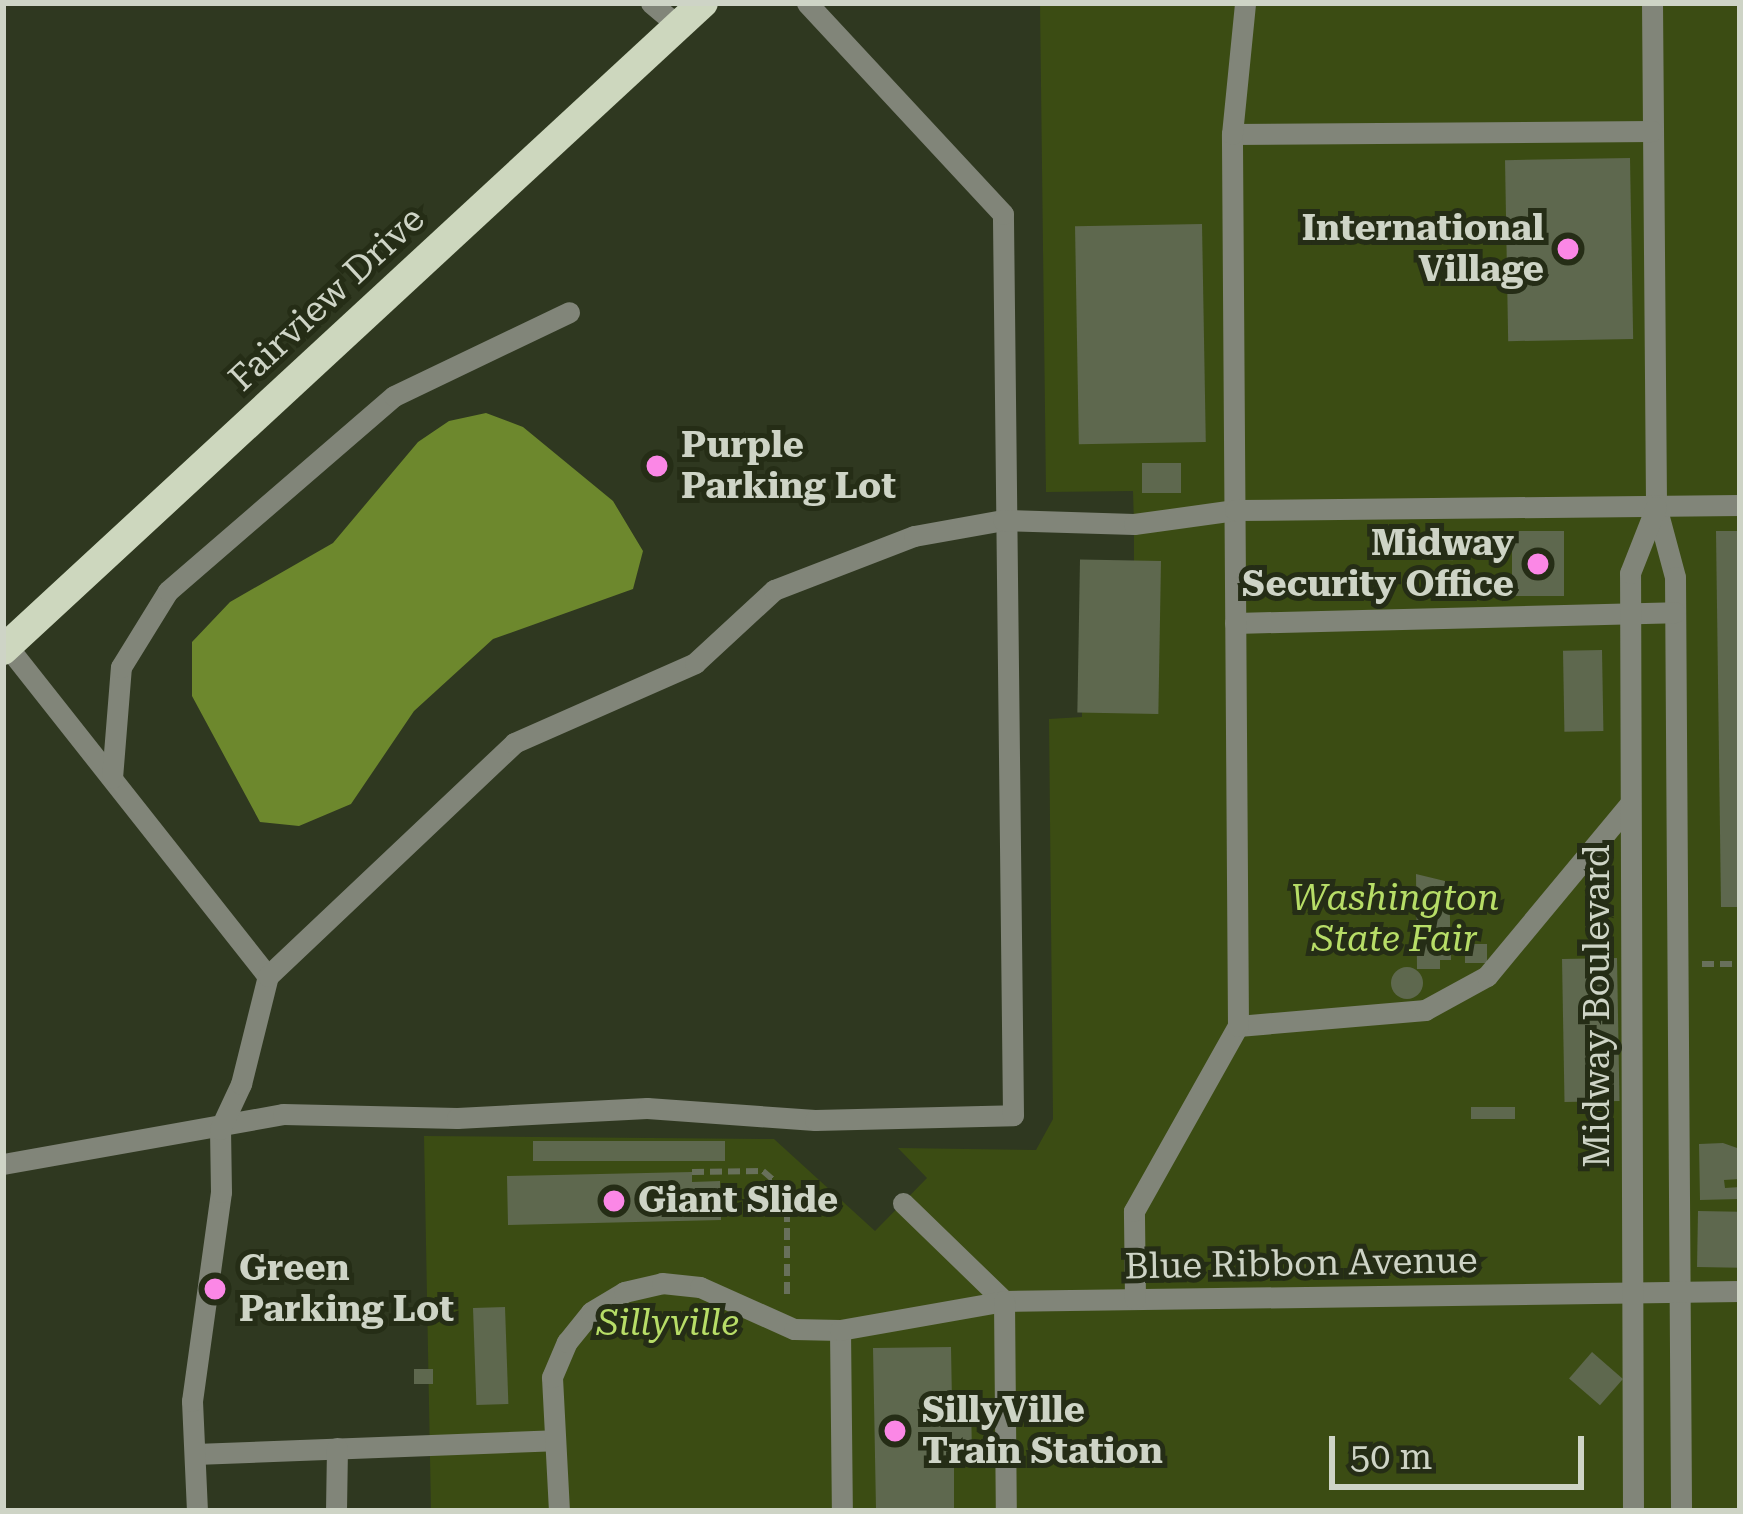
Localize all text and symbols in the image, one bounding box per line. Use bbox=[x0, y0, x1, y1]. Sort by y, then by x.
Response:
street label: Fairview Drive bbox=[221, 198, 433, 400]
place label: International Village bbox=[1302, 206, 1544, 291]
marker: International Village bbox=[1555, 236, 1581, 262]
place label: Purple Parking Lot bbox=[681, 423, 896, 508]
marker: Purple Parking Lot bbox=[644, 453, 670, 479]
place label: Midway Security Office bbox=[1242, 521, 1514, 606]
marker: Midway Security Office bbox=[1525, 551, 1551, 577]
street label: Midway Boulevard bbox=[1576, 844, 1620, 1168]
park label: Washington State Fair bbox=[1291, 876, 1499, 961]
place label: Giant Slide bbox=[638, 1179, 838, 1223]
marker: Giant Slide bbox=[601, 1188, 627, 1214]
street label: Blue Ribbon Avenue bbox=[1124, 1239, 1478, 1289]
place label: Green Parking Lot bbox=[239, 1246, 454, 1331]
marker: Green Parking Lot bbox=[202, 1276, 228, 1302]
park label: Sillyville bbox=[597, 1302, 739, 1346]
place label: SillyVille Train Station bbox=[922, 1388, 1163, 1473]
scale bar bbox=[1335, 1412, 1590, 1486]
marker: SillyVille Train Station bbox=[879, 1415, 911, 1447]
text: 50 m bbox=[1350, 1436, 1432, 1478]

